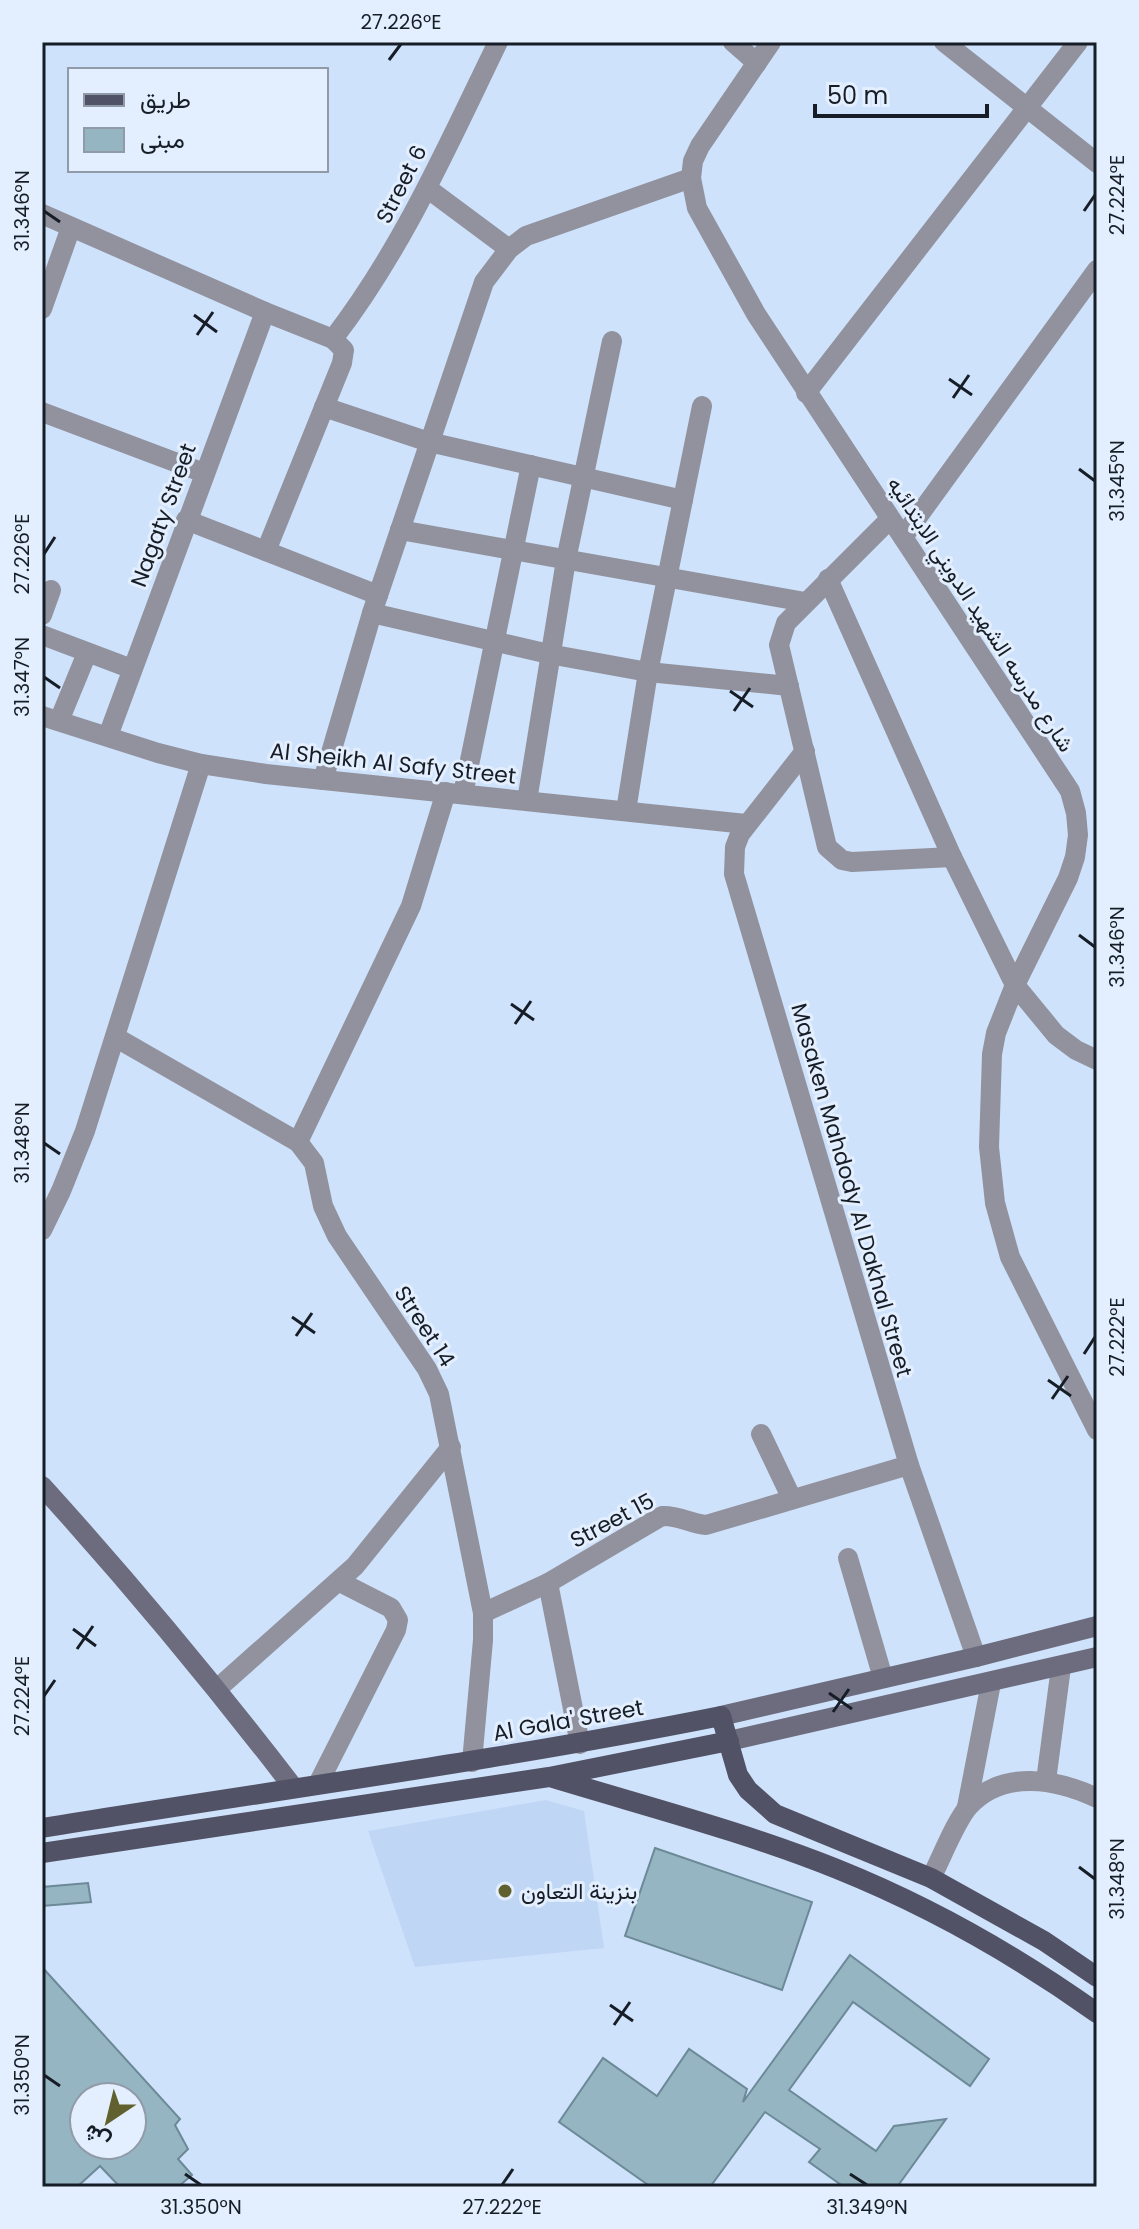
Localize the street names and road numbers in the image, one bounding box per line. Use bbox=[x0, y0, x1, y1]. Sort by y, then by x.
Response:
street label: Street 6 bbox=[369, 140, 434, 229]
street label: Nagaty Street bbox=[123, 439, 204, 591]
street label: شارع مدرسه الشهيد الدويني الابتدائيه bbox=[877, 470, 1081, 760]
street label: Al Sheikh Al Safy Street bbox=[268, 735, 518, 792]
street label: Masaken Mahdody Al Dakhal Street bbox=[783, 1000, 920, 1381]
street label: Street 14 bbox=[387, 1280, 462, 1373]
street label: Street 15 bbox=[565, 1485, 660, 1556]
street label: Al Gala' Street bbox=[490, 1692, 646, 1749]

